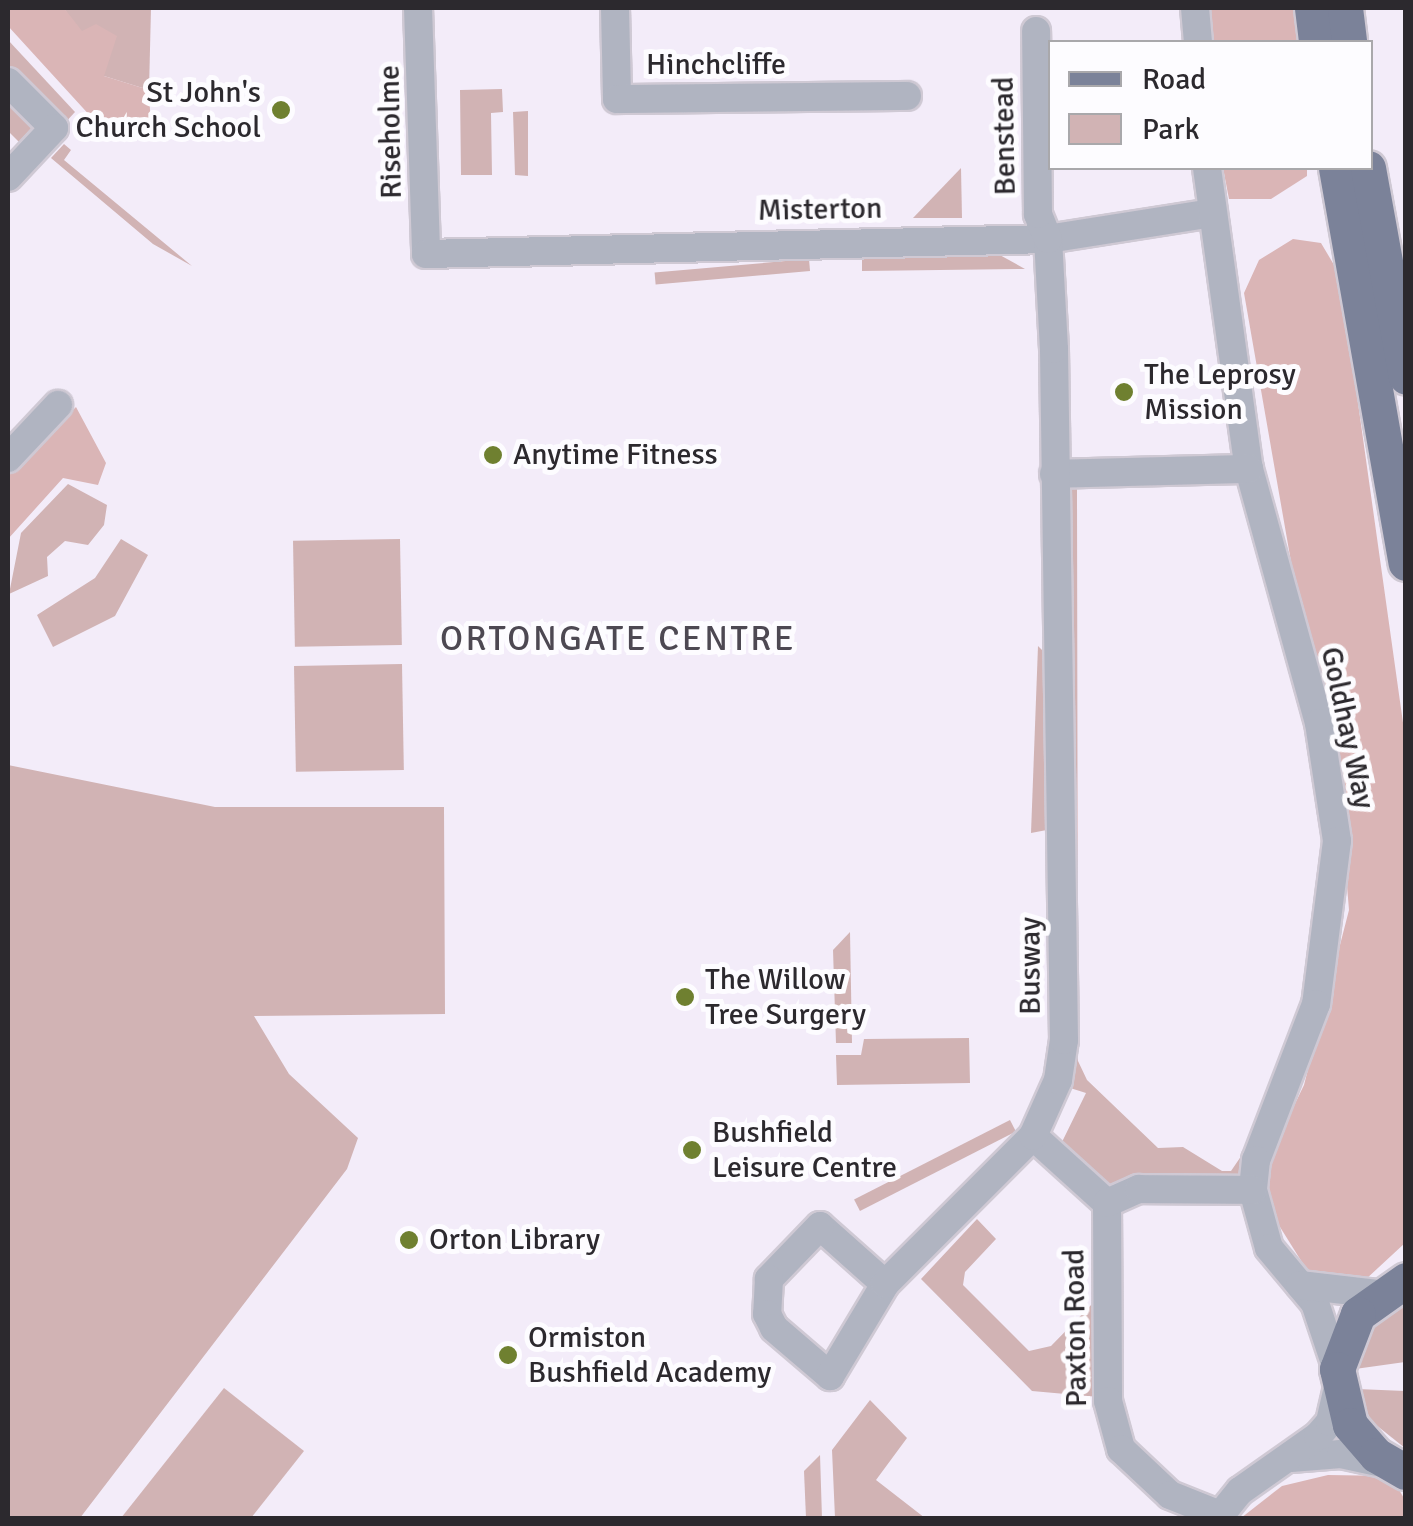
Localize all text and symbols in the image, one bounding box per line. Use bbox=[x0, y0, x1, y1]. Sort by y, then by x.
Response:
legend bbox=[1048, 40, 1373, 170]
street label: Hinchcliffe bbox=[646, 47, 786, 83]
text: Road bbox=[1142, 61, 1206, 98]
street label: Riseholme bbox=[372, 65, 410, 199]
place label: St John's Church School bbox=[75, 75, 261, 146]
street label: Benstead bbox=[986, 76, 1024, 196]
marker: St John's Church School bbox=[270, 99, 292, 121]
text: Park bbox=[1142, 111, 1200, 148]
street label: Misterton bbox=[757, 191, 883, 229]
place label: The Leprosy Mission bbox=[1144, 357, 1296, 428]
marker: The Leprosy Mission bbox=[1113, 381, 1135, 403]
place label: Anytime Fitness bbox=[513, 437, 718, 473]
marker: Anytime Fitness bbox=[482, 444, 504, 466]
district label: ORTONGATE CENTRE bbox=[440, 618, 796, 660]
street label: Goldhay Way bbox=[1312, 644, 1382, 812]
street label: Busway bbox=[1013, 917, 1049, 1015]
place label: The Willow Tree Surgery bbox=[705, 962, 866, 1032]
marker: The Willow Tree Surgery bbox=[674, 986, 696, 1008]
place label: Bushfield Leisure Centre bbox=[712, 1115, 897, 1186]
marker: Bushfield Leisure Centre bbox=[681, 1139, 703, 1161]
place label: Orton Library bbox=[429, 1222, 600, 1258]
marker: Orton Library bbox=[398, 1229, 420, 1251]
street label: Paxton Road bbox=[1057, 1248, 1095, 1408]
place label: Ormiston Bushfield Academy bbox=[528, 1320, 771, 1390]
marker: Ormiston Bushfield Academy bbox=[497, 1344, 519, 1366]

